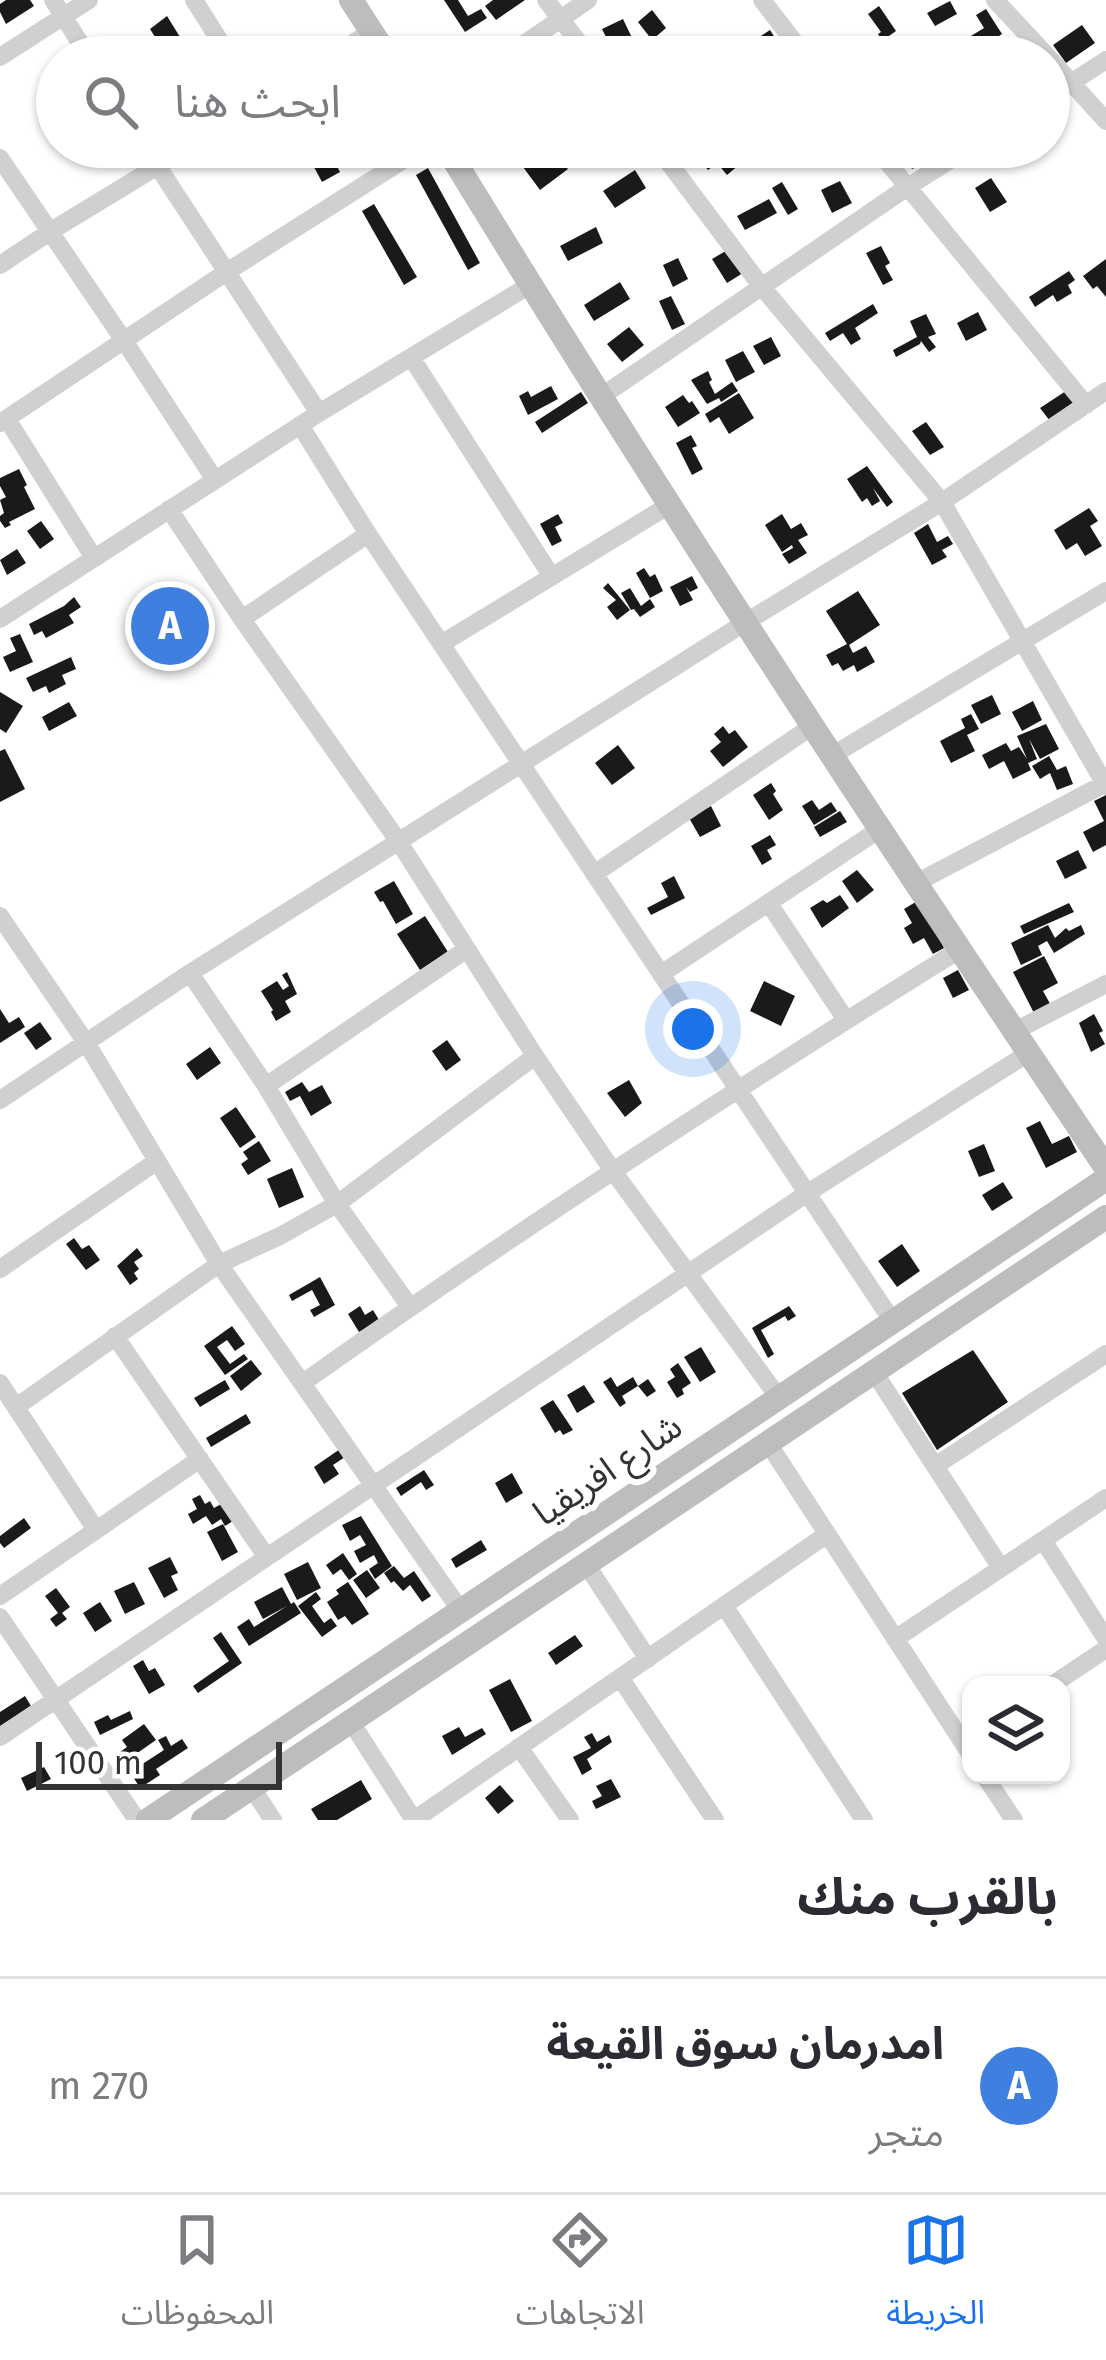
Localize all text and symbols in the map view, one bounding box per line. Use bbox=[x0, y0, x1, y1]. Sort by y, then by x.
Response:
search box bbox=[36, 36, 1070, 168]
icon: search bbox=[78, 69, 144, 135]
text: ابحث هنا bbox=[174, 75, 341, 129]
pin: A bbox=[131, 581, 209, 671]
your location bbox=[663, 999, 723, 1059]
street label: شارع افريقيا bbox=[525, 1404, 693, 1539]
map controls bbox=[962, 1676, 1070, 1784]
button: layers bbox=[962, 1676, 1070, 1784]
scale bar bbox=[36, 1736, 282, 1789]
text: 100 m bbox=[54, 1743, 142, 1783]
text: بالقرب منك bbox=[797, 1866, 1058, 1928]
text: امدرمان سوق القيعة bbox=[547, 2017, 944, 2071]
text: 270 m bbox=[48, 2063, 149, 2109]
text: A bbox=[1008, 2063, 1031, 2109]
text: متجر bbox=[869, 2110, 944, 2156]
tab: المحفوظات bbox=[121, 2207, 274, 2348]
tab: الاتجاهات bbox=[516, 2207, 645, 2348]
tab: الخريطة bbox=[886, 2207, 985, 2348]

